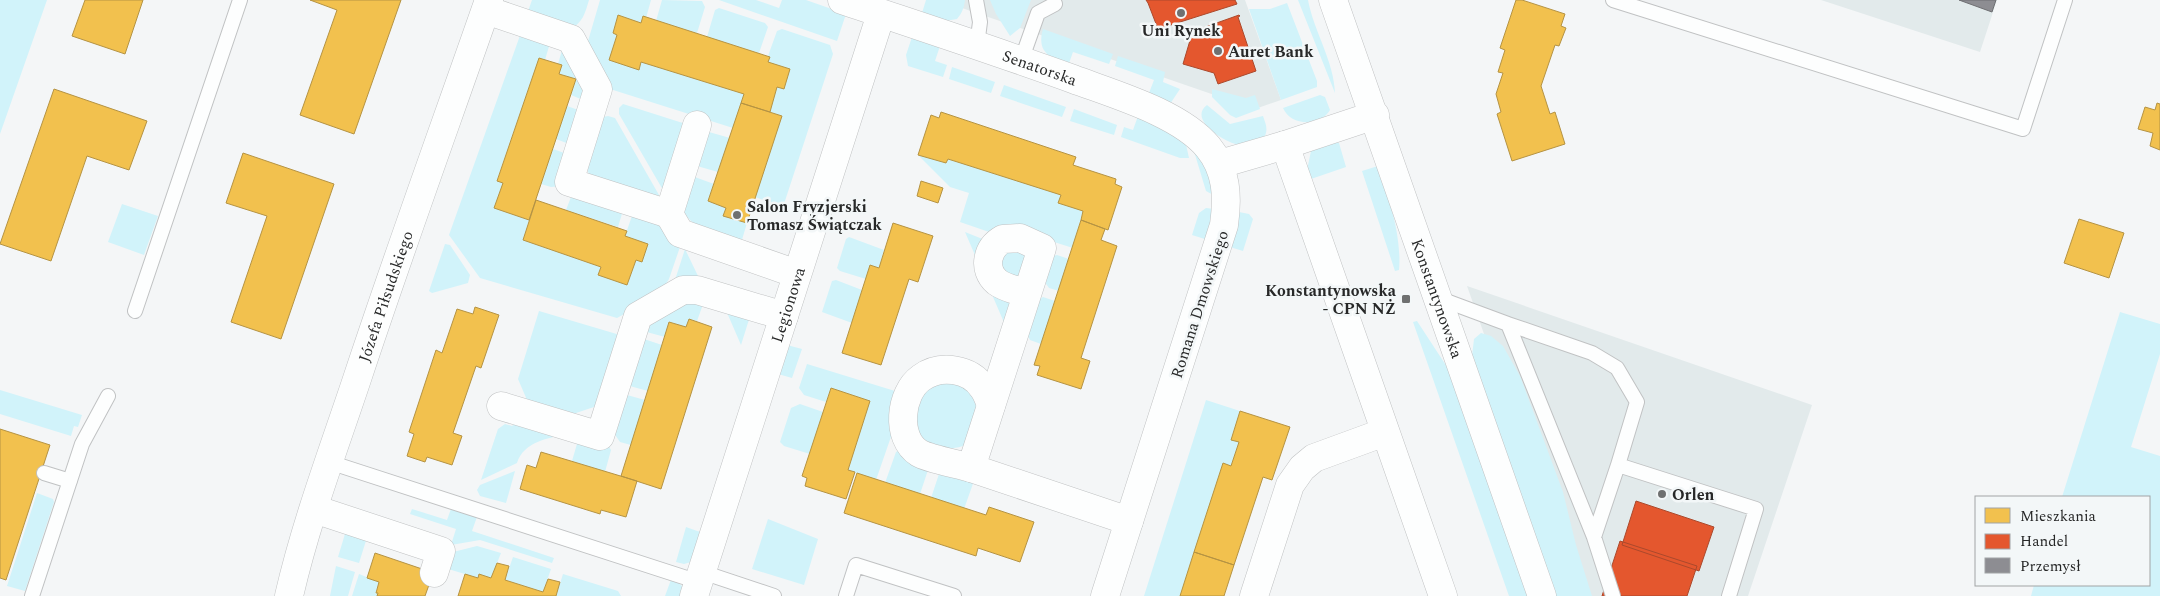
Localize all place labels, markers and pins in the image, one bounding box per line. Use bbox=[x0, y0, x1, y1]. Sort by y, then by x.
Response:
marker: Uni Rynek bbox=[1175, 7, 1187, 19]
place label: Uni Rynek bbox=[1141, 19, 1221, 43]
place label: Auret Bank bbox=[1228, 40, 1314, 64]
marker: Auret Bank bbox=[1212, 45, 1224, 57]
place label: Salon Fryzjerski Tomasz Świątczak bbox=[747, 195, 882, 237]
marker: Salon Fryzjerski Tomasz Świątczak bbox=[731, 209, 743, 221]
place label: Konstantynowska - CPN NŻ bbox=[1265, 279, 1397, 321]
marker: Konstantynowska - CPN NŻ bbox=[1400, 293, 1412, 305]
place label: Orlen bbox=[1672, 483, 1715, 507]
marker: Orlen bbox=[1656, 488, 1668, 500]

